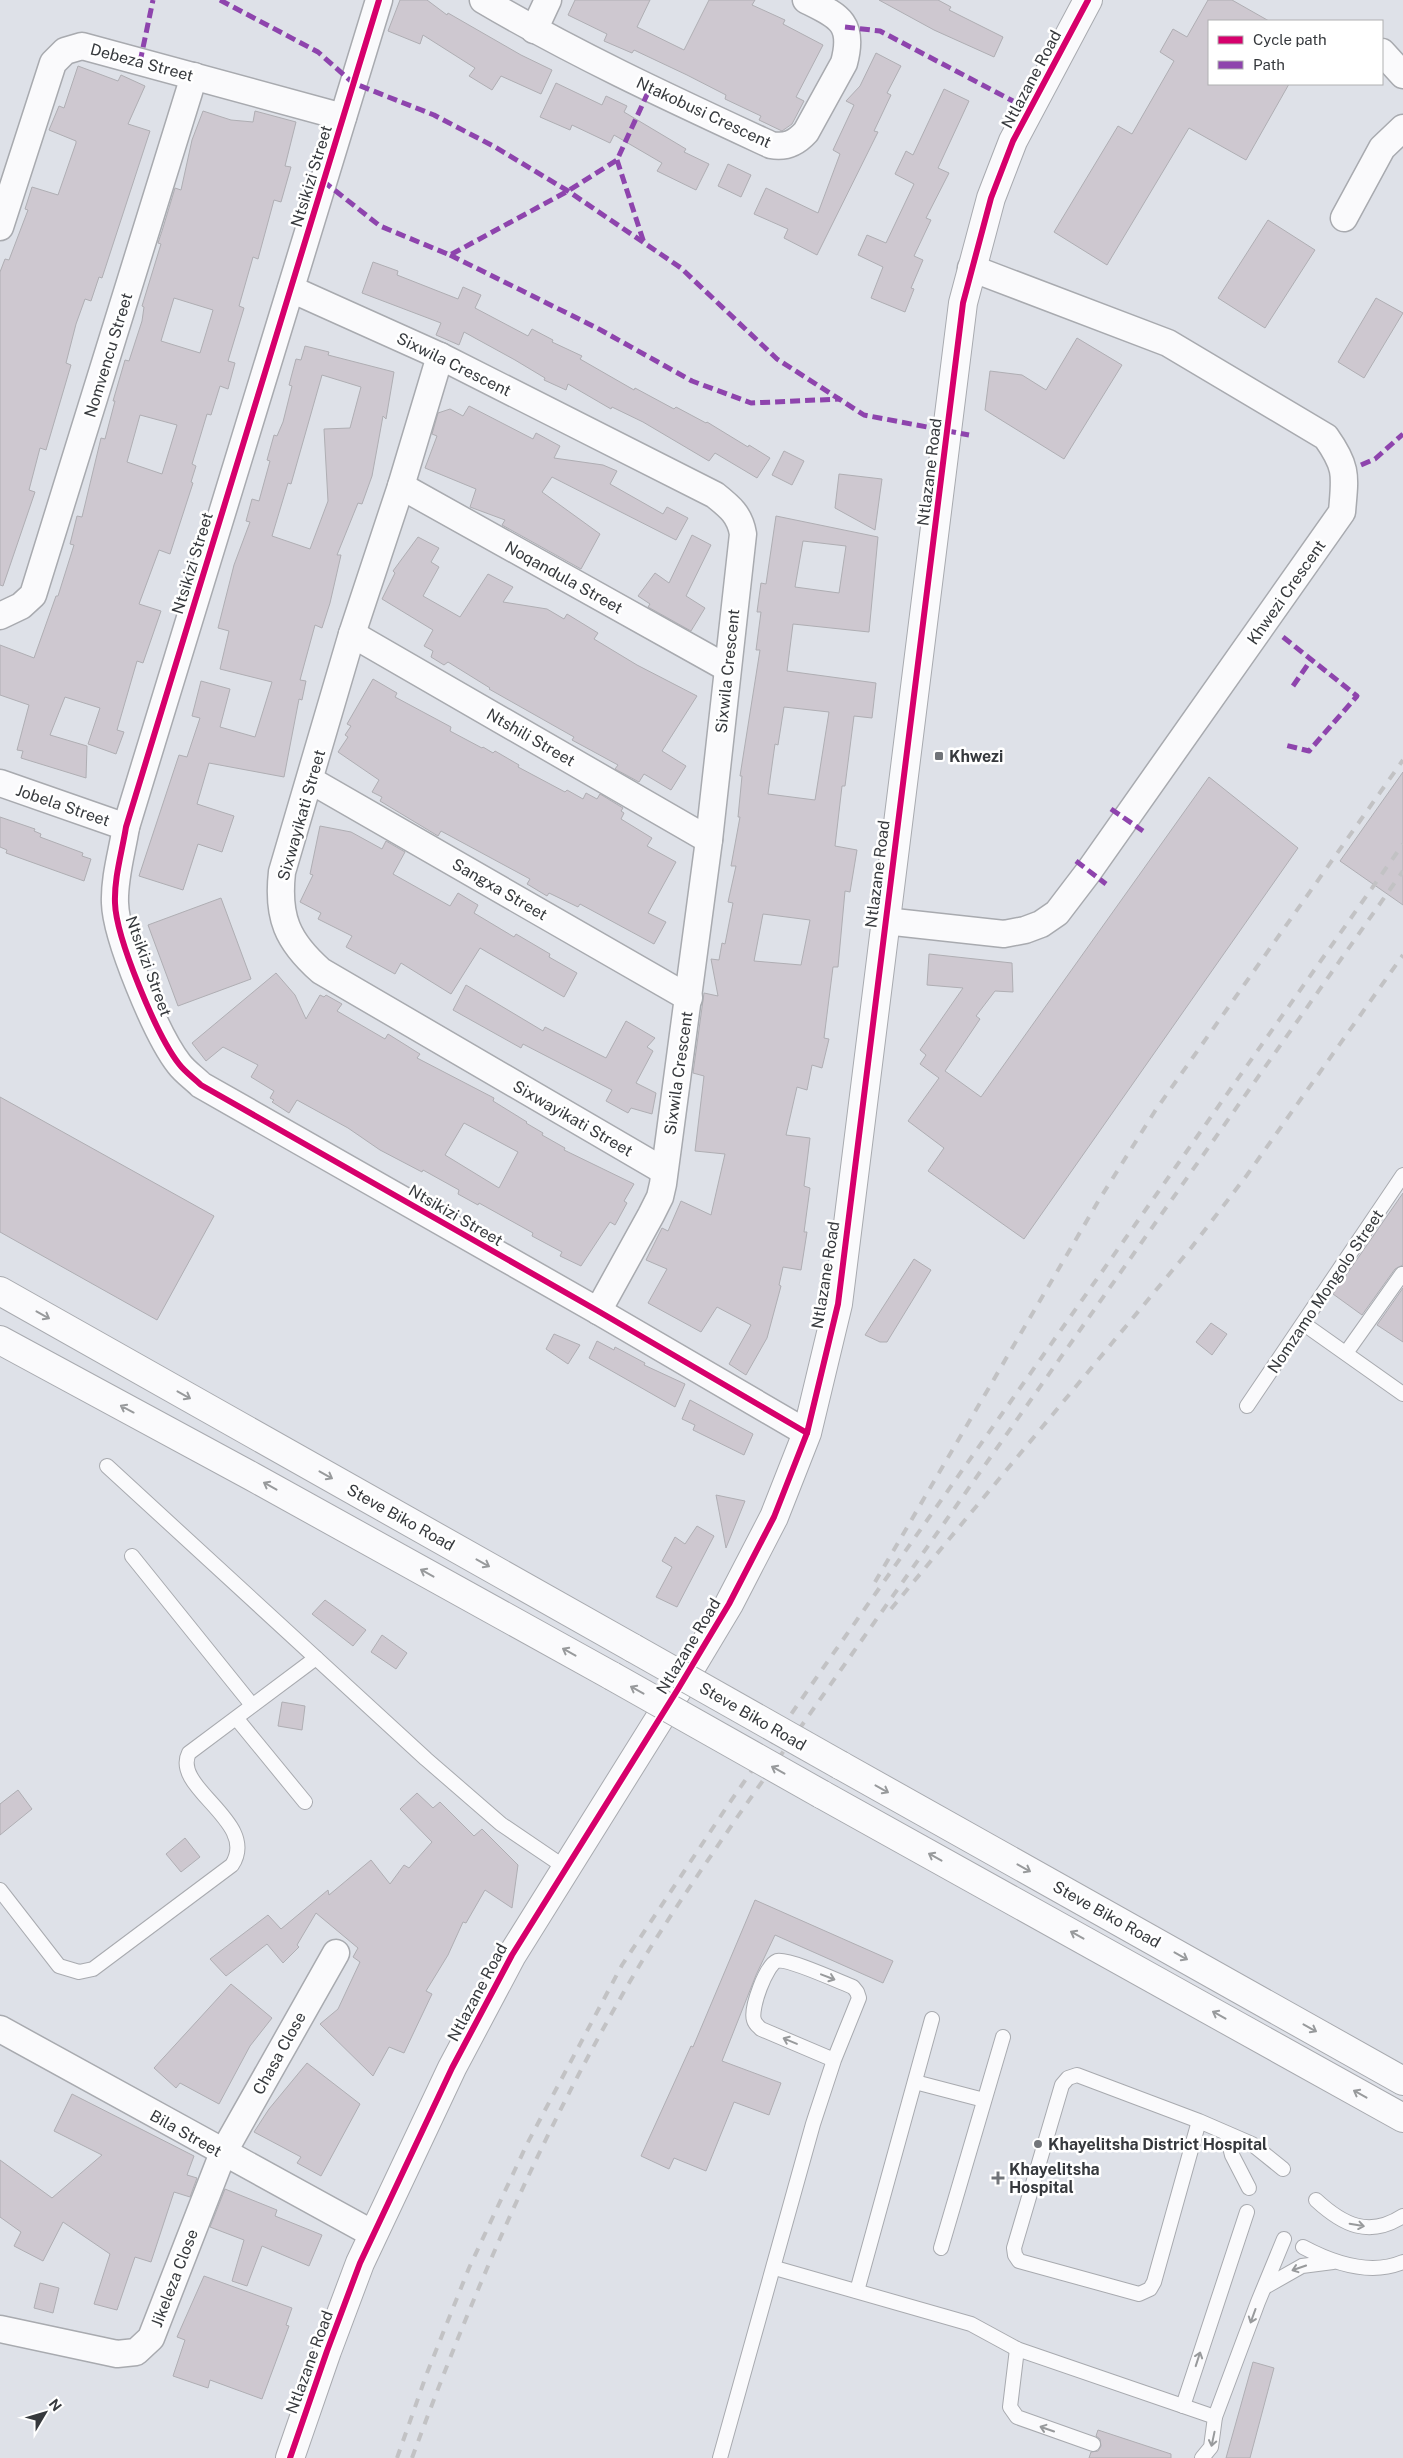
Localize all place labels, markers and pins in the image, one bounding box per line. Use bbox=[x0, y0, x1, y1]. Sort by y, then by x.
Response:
place label: Khwezi bbox=[949, 747, 1003, 766]
marker: Khwezi bbox=[933, 750, 945, 762]
place label: Khayelitsha District Hospital bbox=[1048, 2135, 1267, 2154]
marker: Khayelitsha District Hospital bbox=[1032, 2138, 1044, 2150]
place label: Khayelitsha Hospital bbox=[1009, 2160, 1100, 2197]
marker: Khayelitsha Hospital bbox=[991, 2171, 1005, 2185]

